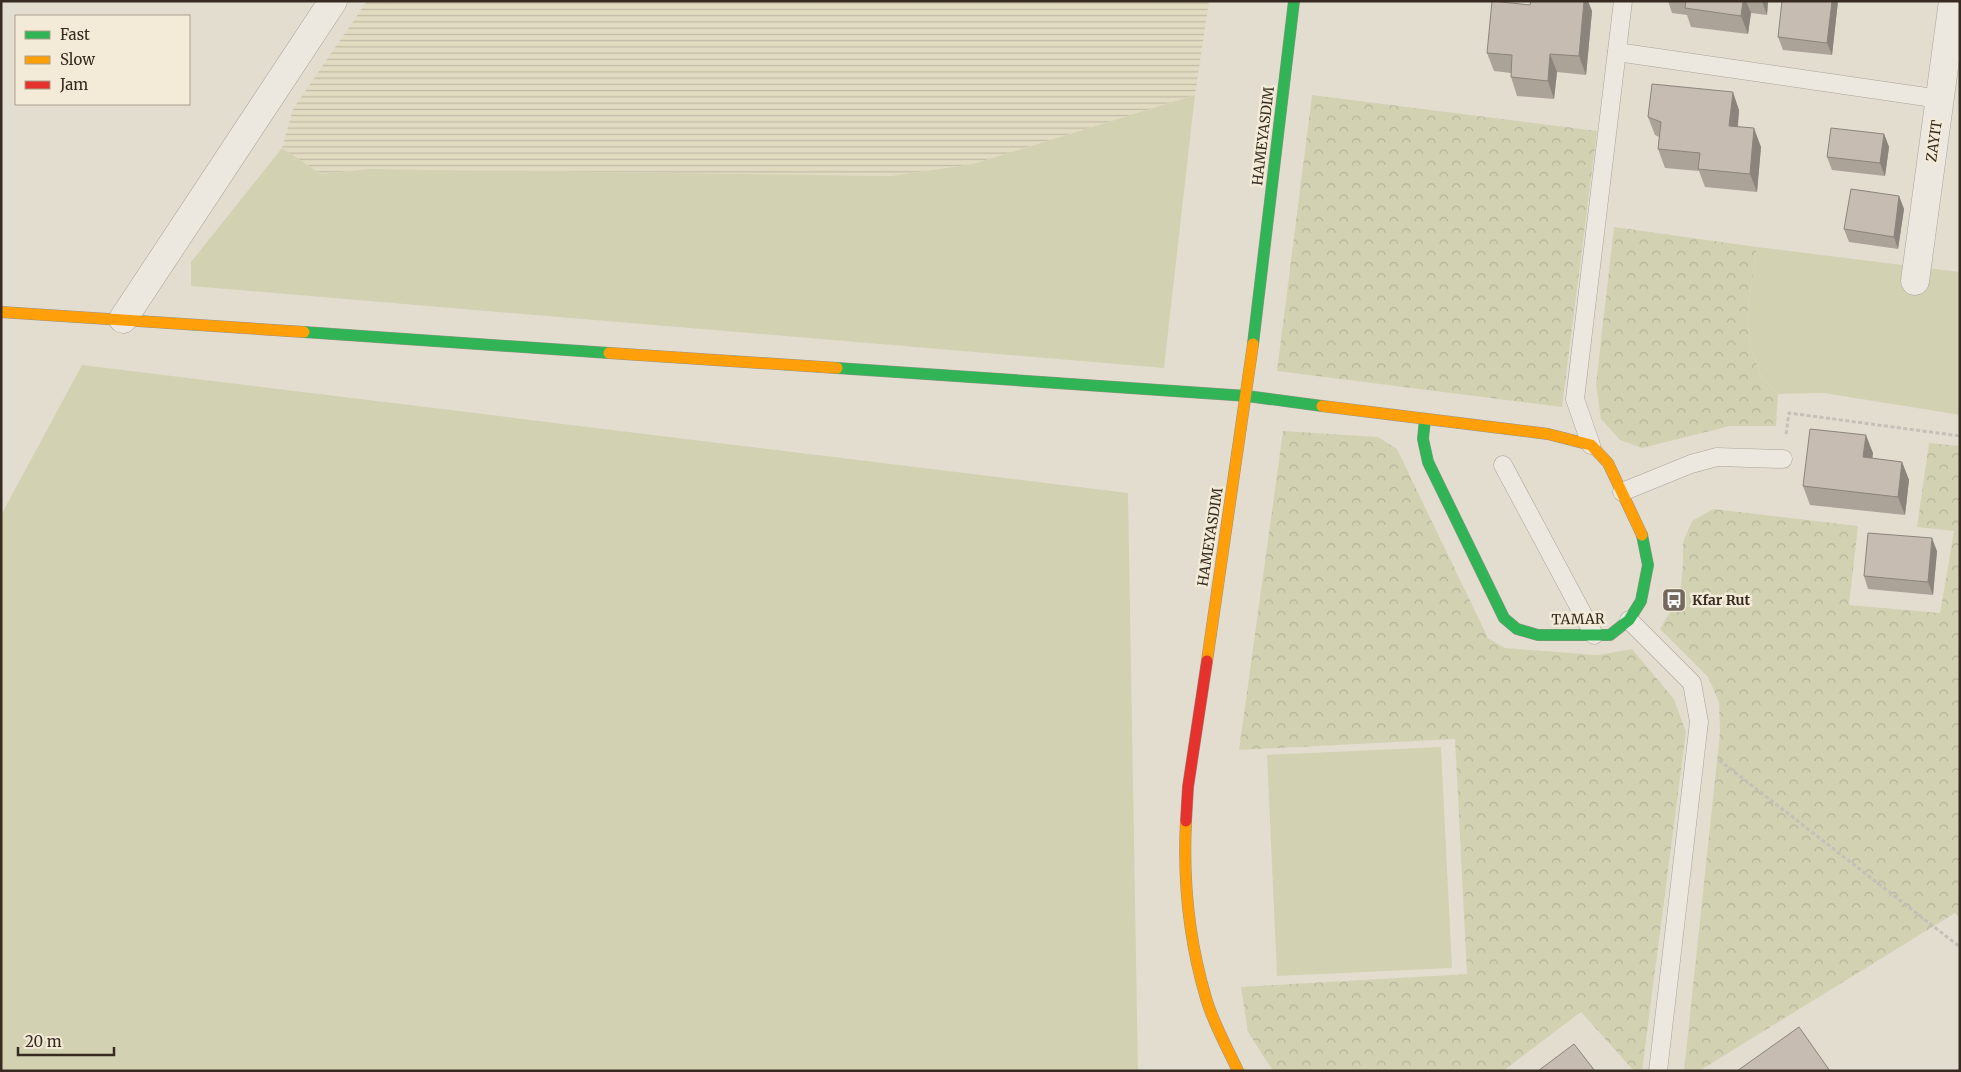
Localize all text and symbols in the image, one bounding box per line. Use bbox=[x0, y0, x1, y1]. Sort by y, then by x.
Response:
legend bbox=[15, 15, 190, 105]
text: Fast bbox=[60, 25, 90, 44]
text: Slow bbox=[60, 50, 95, 69]
text: Jam bbox=[59, 75, 88, 94]
street label: HAMEYASDIM bbox=[1248, 85, 1278, 187]
street label: ZAYIT bbox=[1922, 119, 1946, 163]
street label: HAMEYASDIM bbox=[1193, 486, 1227, 588]
bus stop icon: Kfar Rut bbox=[1661, 587, 1687, 613]
place label: Kfar Rut bbox=[1692, 591, 1750, 609]
street label: TAMAR bbox=[1551, 610, 1605, 628]
scale bar bbox=[18, 1024, 114, 1056]
text: 20 m bbox=[25, 1032, 62, 1051]

